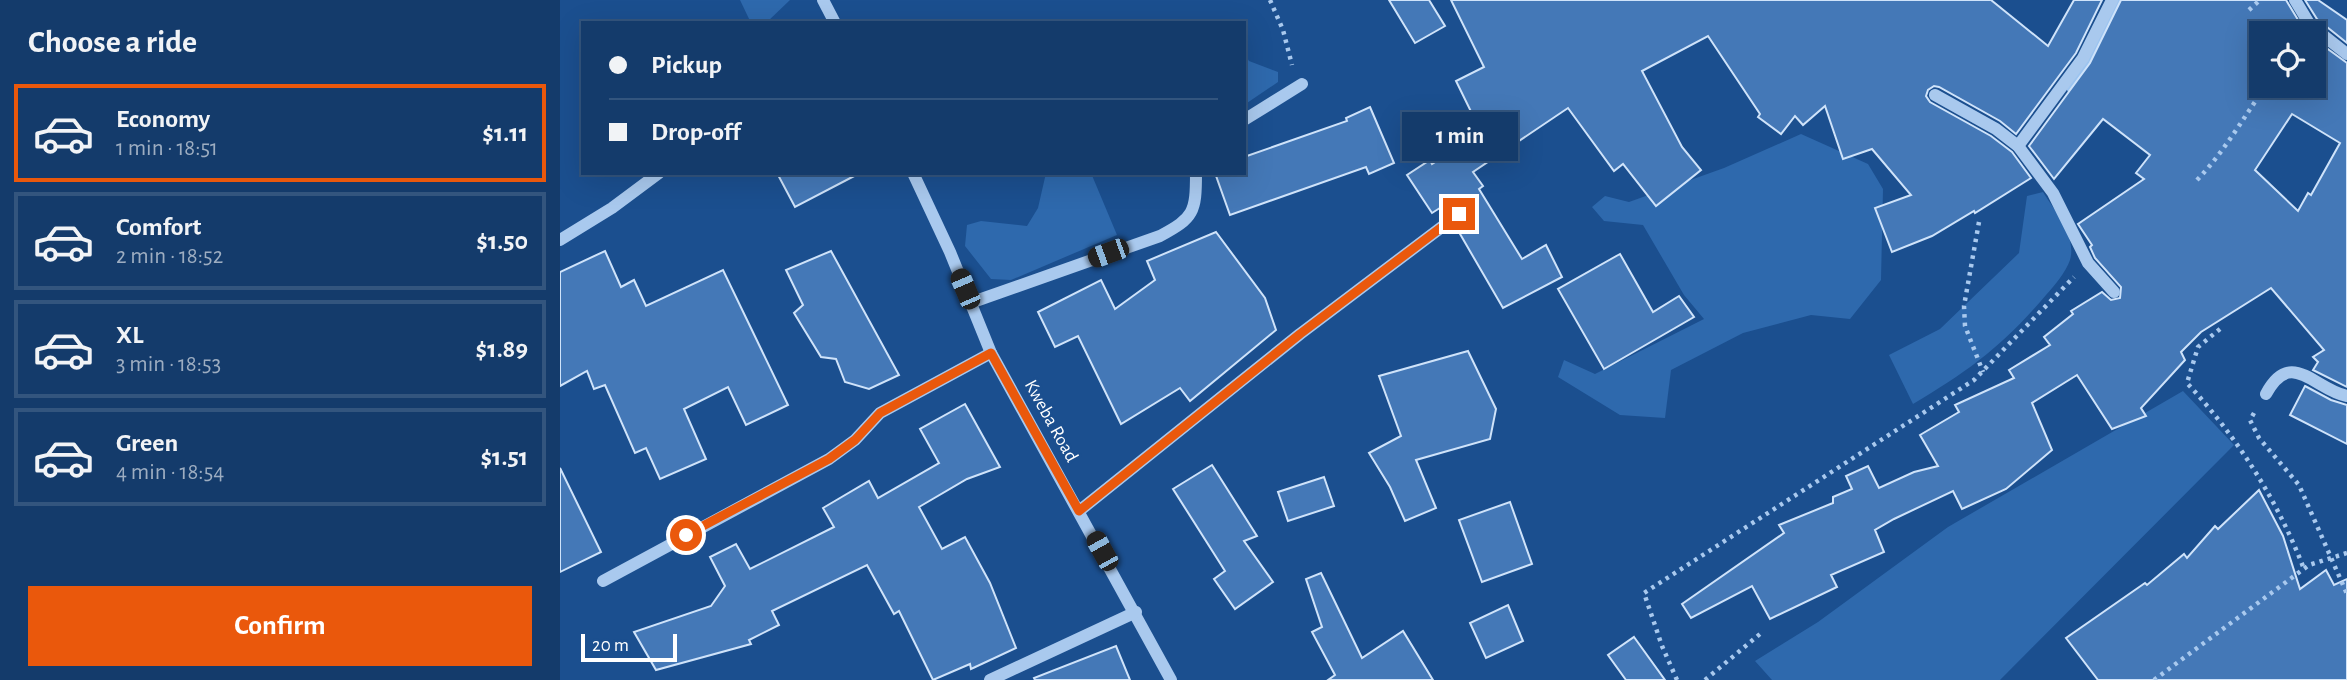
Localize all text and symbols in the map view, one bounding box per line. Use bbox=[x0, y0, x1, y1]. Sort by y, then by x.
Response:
map controls bbox=[2249, 21, 2326, 98]
button: locate bbox=[2249, 21, 2326, 98]
text: Choose a ride bbox=[28, 26, 197, 58]
text: Pickup bbox=[651, 52, 722, 78]
icon: car bbox=[32, 102, 95, 165]
text: Economy bbox=[116, 106, 210, 132]
callout: 1 min bbox=[1401, 113, 1517, 162]
text: Drop-off bbox=[651, 119, 740, 145]
text: $1.11 bbox=[482, 120, 528, 146]
text: 1 min bbox=[1436, 125, 1484, 148]
text: 1 min · 18:51 bbox=[116, 137, 218, 160]
route end bbox=[1443, 198, 1475, 230]
icon: car bbox=[32, 210, 95, 273]
text: Comfort bbox=[116, 214, 201, 240]
text: $1.50 bbox=[476, 228, 528, 254]
car bbox=[1085, 236, 1132, 270]
text: 2 min · 18:52 bbox=[116, 245, 223, 268]
car bbox=[948, 266, 983, 312]
icon: car bbox=[32, 318, 95, 381]
text: XL bbox=[116, 322, 143, 348]
text: $1.89 bbox=[476, 336, 528, 362]
text: 3 min · 18:53 bbox=[116, 353, 221, 376]
street label: Kweba Road bbox=[1021, 377, 1081, 465]
icon: car bbox=[32, 426, 95, 489]
text: Green bbox=[116, 430, 178, 456]
text: $1.51 bbox=[480, 444, 528, 470]
text: 4 min · 18:54 bbox=[116, 461, 224, 484]
route start bbox=[670, 519, 702, 551]
car bbox=[1083, 528, 1122, 574]
button: Confirm bbox=[28, 586, 532, 666]
scale bar bbox=[581, 631, 677, 663]
text: 20 m bbox=[592, 636, 629, 655]

